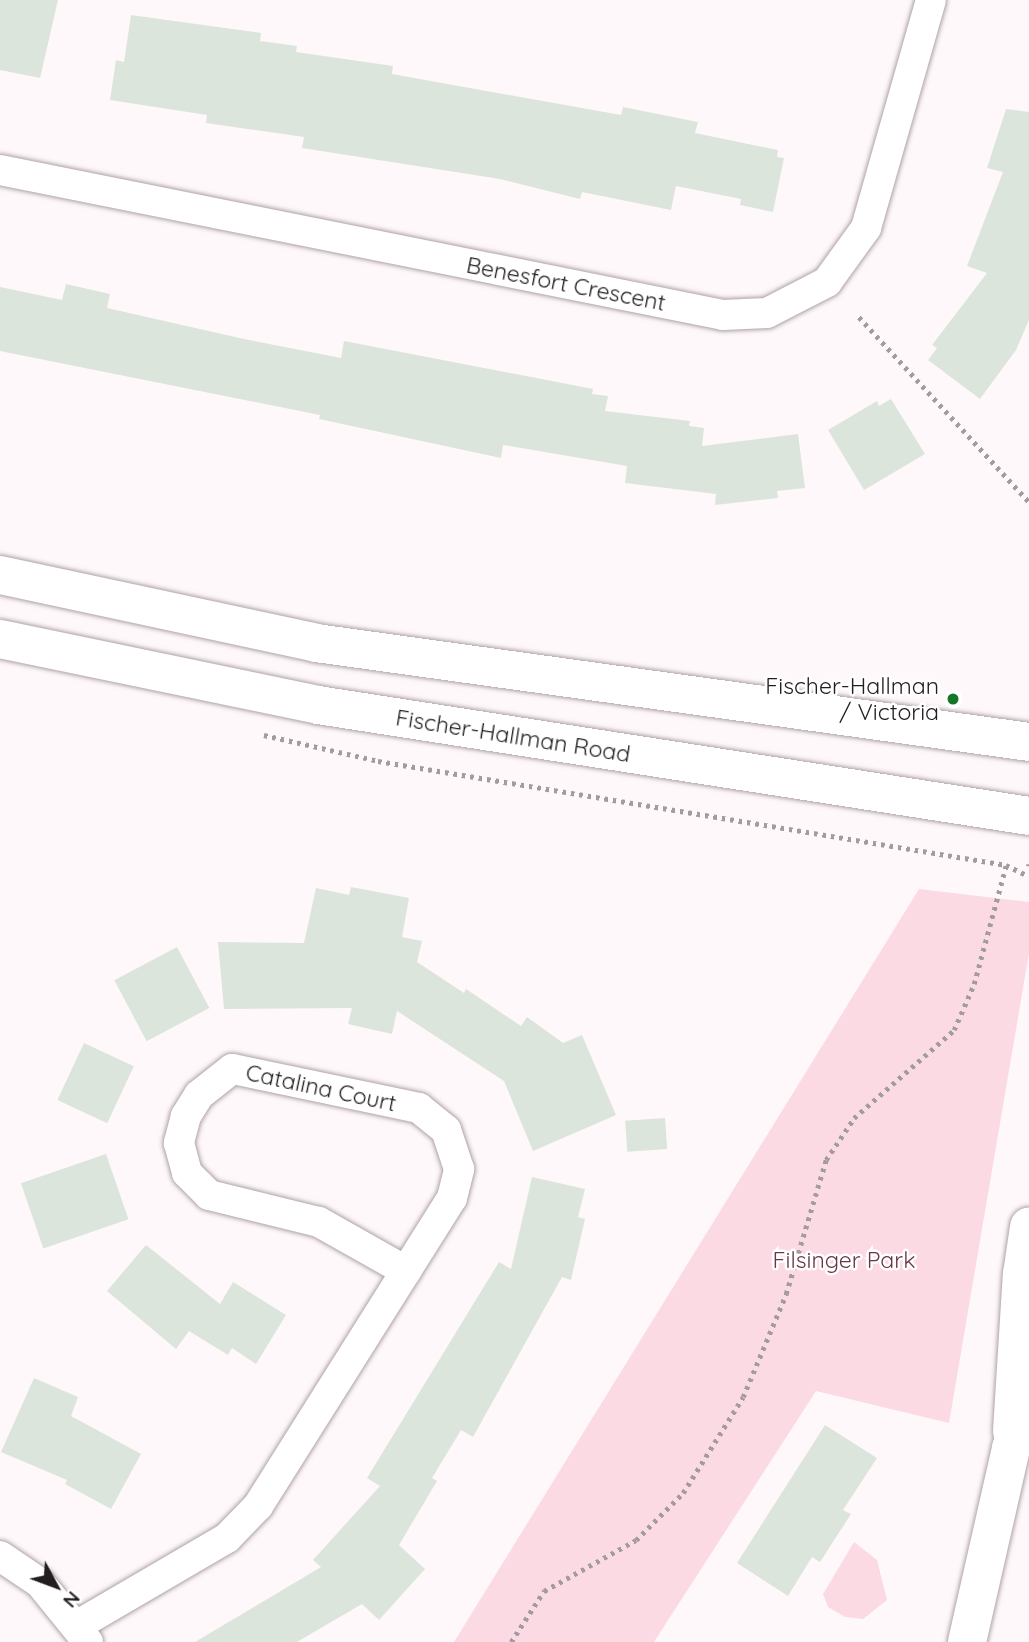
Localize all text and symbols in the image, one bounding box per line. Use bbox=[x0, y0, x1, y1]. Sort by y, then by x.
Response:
street label: Benesfort Crescent bbox=[464, 251, 668, 317]
place label: Fischer-Hallman / Victoria bbox=[765, 672, 939, 726]
marker: Fischer-Hallman / Victoria bbox=[945, 691, 961, 707]
street label: Fischer-Hallman Road bbox=[394, 704, 632, 768]
street label: Catalina Court bbox=[243, 1059, 399, 1117]
park label: Filsinger Park bbox=[773, 1246, 915, 1274]
north arrow bbox=[21, 1551, 91, 1621]
text: N bbox=[58, 1587, 85, 1613]

